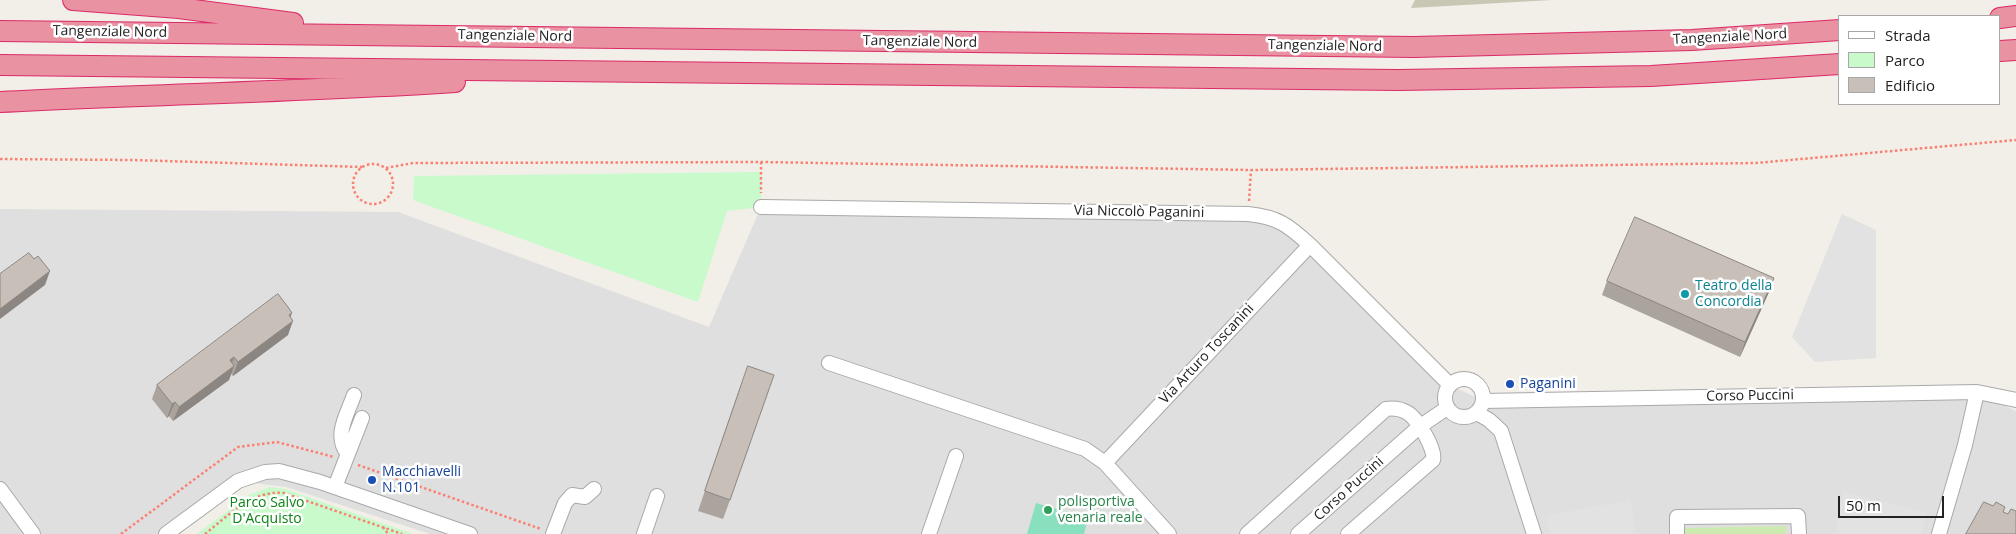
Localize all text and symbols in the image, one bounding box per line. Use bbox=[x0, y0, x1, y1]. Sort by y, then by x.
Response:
legend bbox=[1838, 15, 2001, 105]
street label: Tangenziale Nord bbox=[53, 23, 167, 41]
text: Strada bbox=[1885, 25, 1931, 45]
street label: Tangenziale Nord bbox=[1672, 26, 1788, 48]
street label: Tangenziale Nord bbox=[458, 27, 572, 45]
street label: Tangenziale Nord bbox=[863, 33, 977, 51]
street label: Tangenziale Nord bbox=[1268, 37, 1382, 55]
text: Parco bbox=[1885, 50, 1925, 70]
text: Edificio bbox=[1885, 75, 1935, 95]
street label: Via Niccolò Paganini bbox=[1074, 202, 1204, 222]
place label: Teatro della Concordia bbox=[1695, 278, 1772, 310]
marker: Teatro della Concordia bbox=[1679, 288, 1691, 300]
street label: Via Arturo Toscanini bbox=[1156, 300, 1258, 408]
place label: Paganini bbox=[1520, 376, 1576, 392]
marker: Paganini bbox=[1504, 378, 1516, 390]
street label: Corso Puccini bbox=[1706, 387, 1794, 405]
street label: Corso Puccini bbox=[1311, 453, 1387, 525]
place label: Macchiavelli N.101 bbox=[382, 464, 461, 497]
marker: Macchiavelli N.101 bbox=[366, 474, 378, 486]
scale bar bbox=[1841, 486, 1947, 518]
place label: polisportiva venaria reale bbox=[1058, 494, 1143, 526]
park label: Parco Salvo D'Acquisto bbox=[229, 495, 305, 528]
text: 50 m bbox=[1846, 495, 1881, 515]
marker: polisportiva venaria reale bbox=[1042, 504, 1054, 516]

